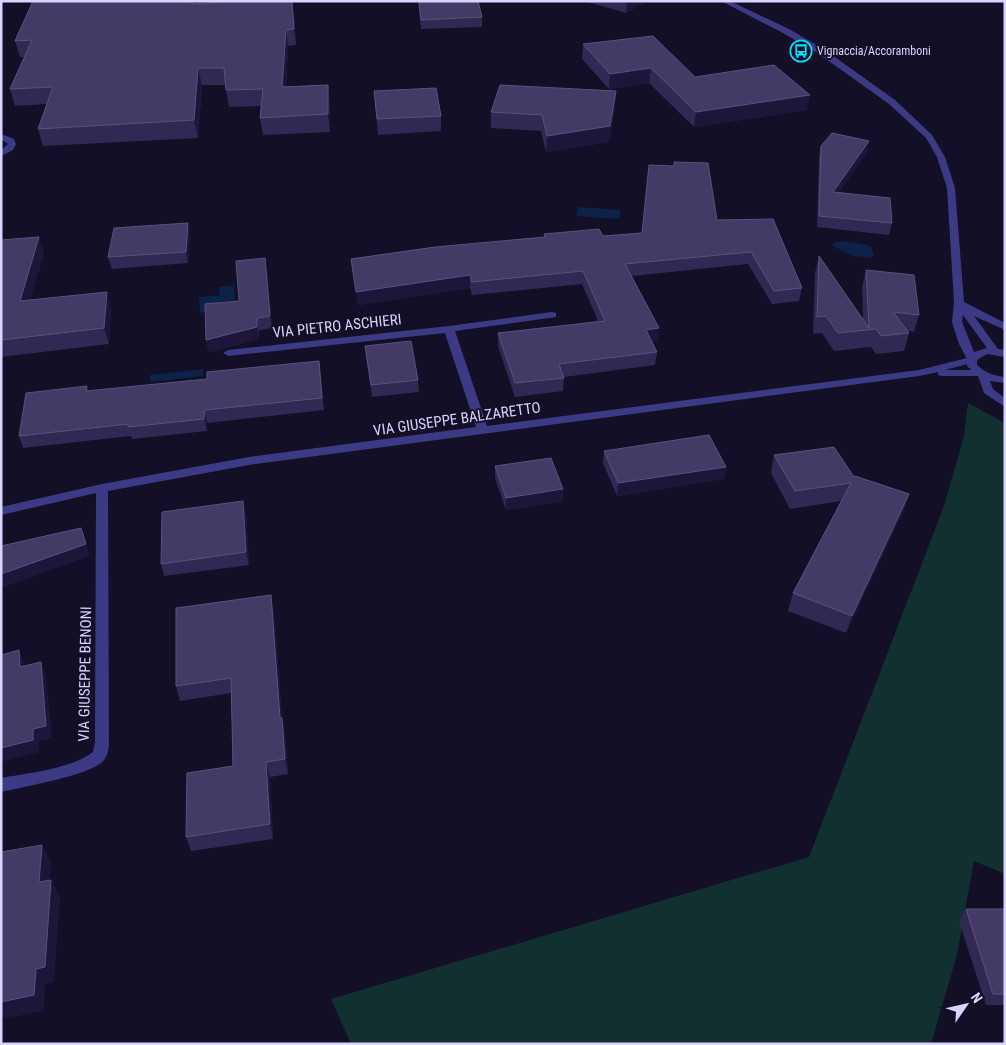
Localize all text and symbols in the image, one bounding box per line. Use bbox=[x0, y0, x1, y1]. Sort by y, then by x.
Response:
bus stop icon: Vignaccia/Accoramboni bbox=[789, 39, 813, 63]
place label: Vignaccia/Accoramboni bbox=[817, 44, 931, 58]
street label: VIA PIETRO ASCHIERI bbox=[272, 310, 402, 342]
street label: VIA GIUSEPPE BALZARETTO bbox=[372, 398, 542, 440]
street label: VIA GIUSEPPE BENONI bbox=[75, 606, 95, 742]
north arrow bbox=[941, 980, 991, 1030]
text: N bbox=[968, 990, 986, 1006]

